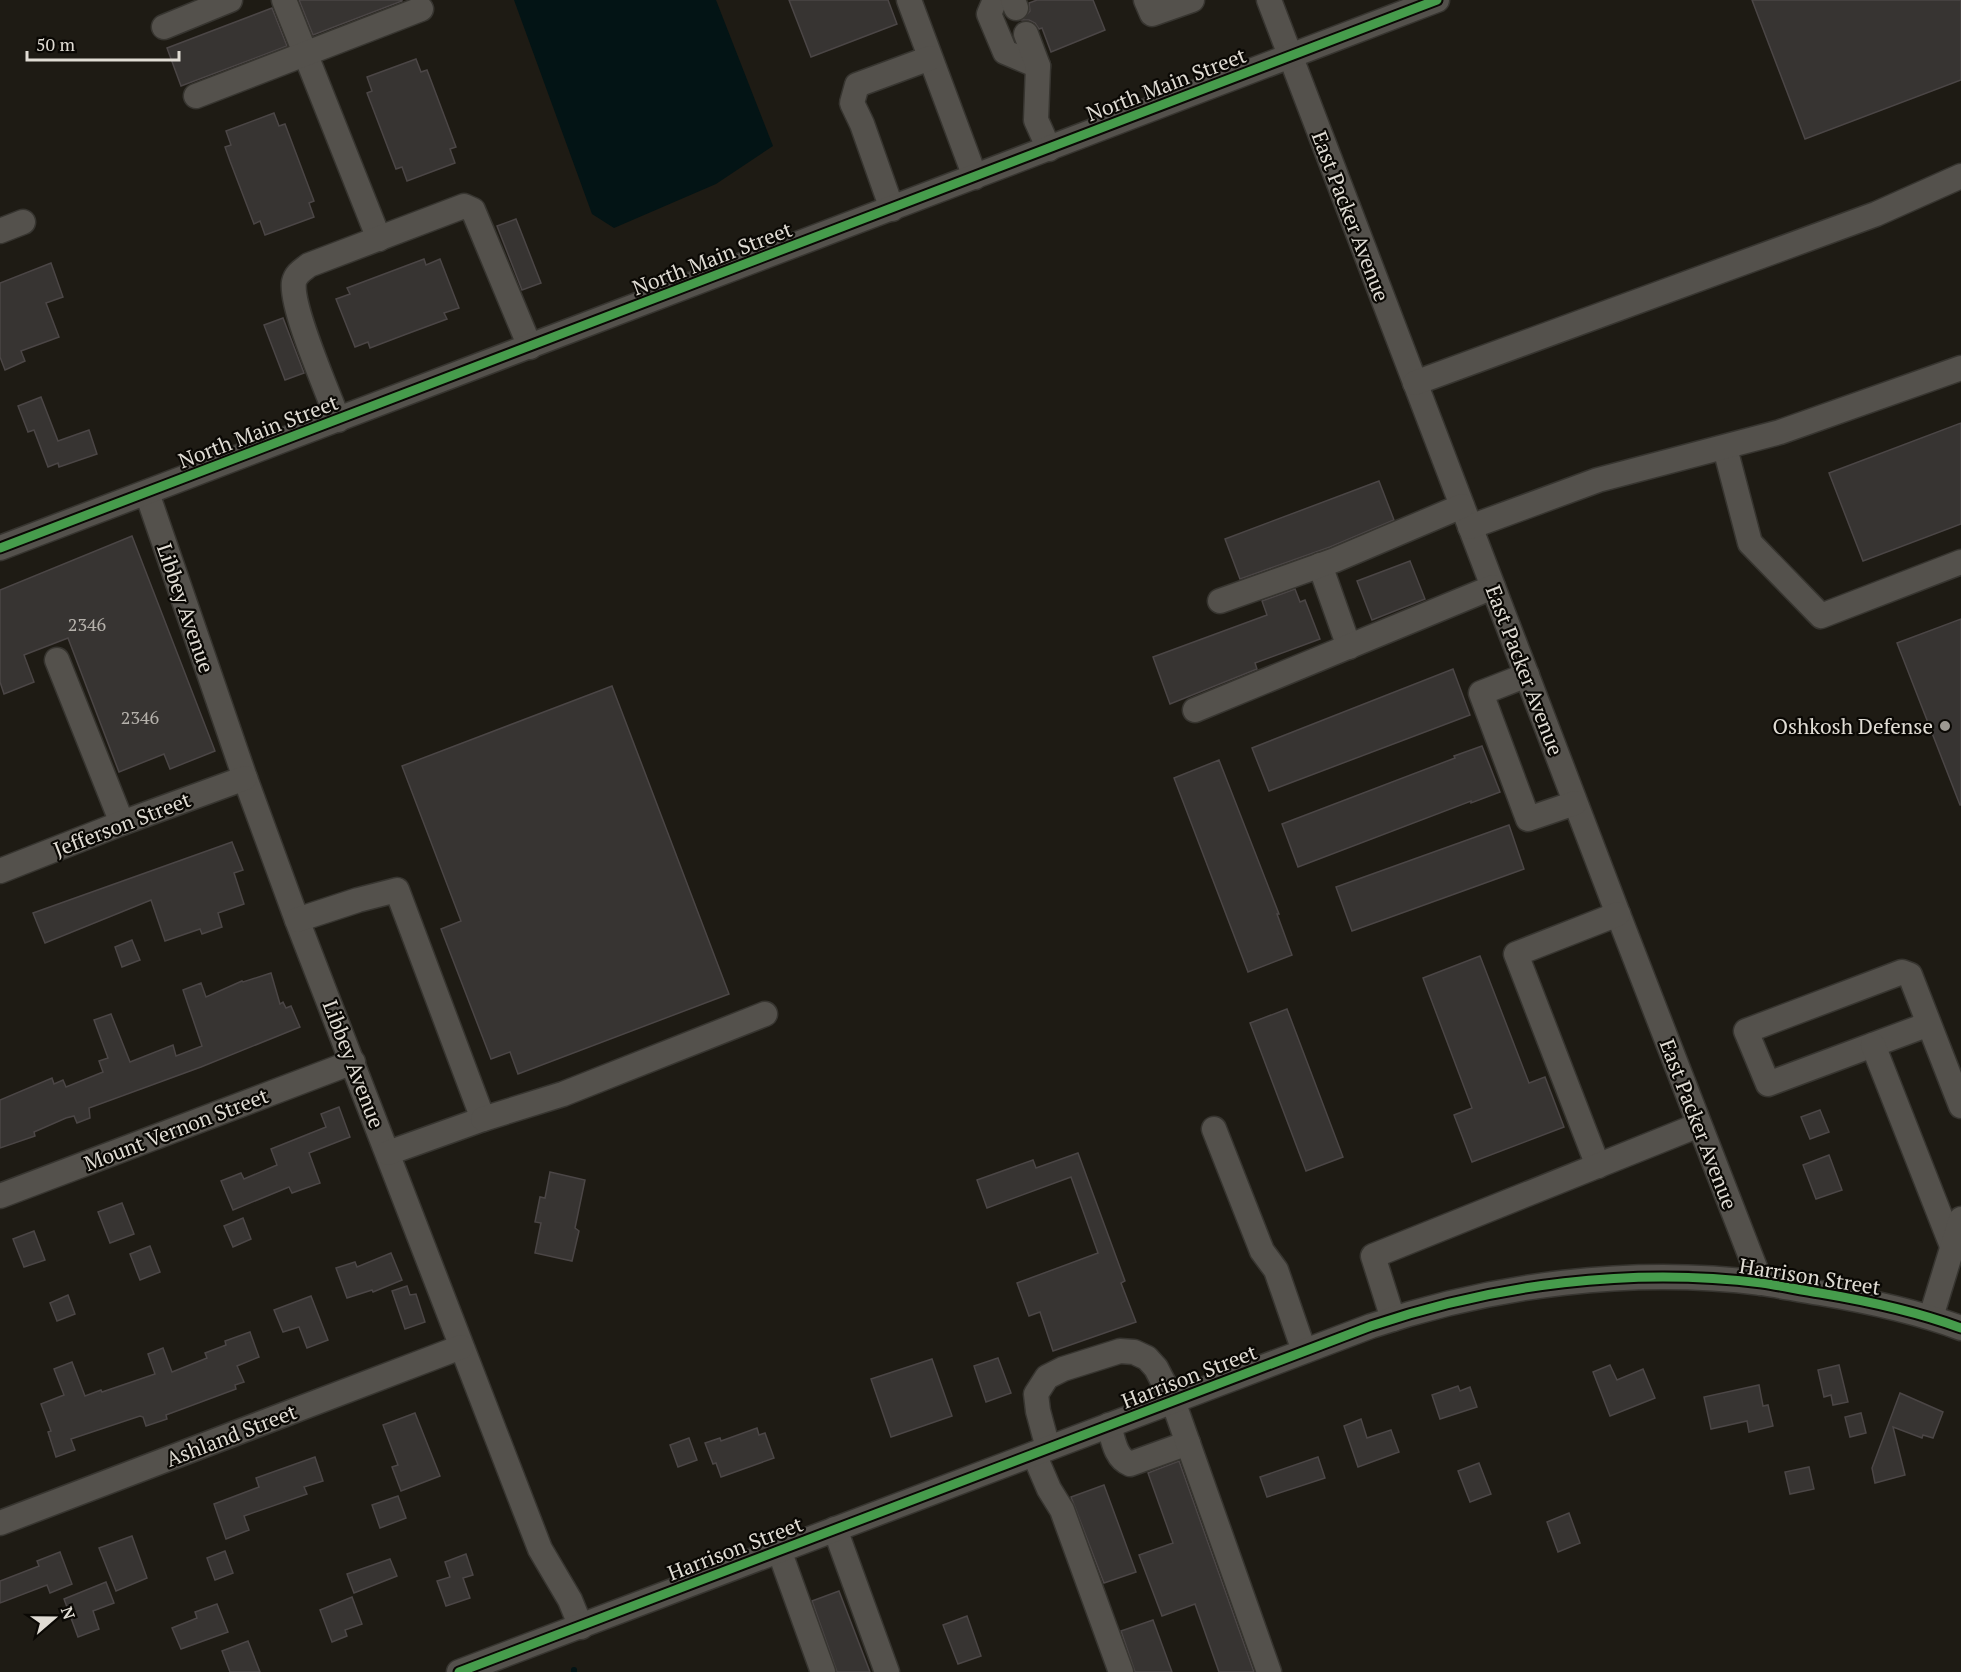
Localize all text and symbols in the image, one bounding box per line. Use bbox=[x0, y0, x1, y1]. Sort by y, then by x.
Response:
scale bar bbox=[27, 24, 178, 62]
text: 50 m bbox=[36, 32, 76, 56]
street label: North Main Street bbox=[1082, 41, 1250, 127]
street label: East Packer Avenue bbox=[1306, 127, 1396, 305]
street label: North Main Street bbox=[628, 215, 796, 301]
street label: North Main Street bbox=[174, 388, 342, 474]
street label: Libbey Avenue bbox=[151, 540, 221, 676]
street label: East Packer Avenue bbox=[1480, 581, 1570, 759]
house number: 2346 bbox=[68, 612, 107, 636]
house number: 2346 bbox=[121, 705, 160, 729]
place label: Oshkosh Defense bbox=[1772, 712, 1933, 740]
marker: Oshkosh Defense bbox=[1938, 719, 1952, 733]
street label: Jefferson Street bbox=[49, 785, 195, 863]
street label: Libbey Avenue bbox=[317, 996, 391, 1132]
street label: East Packer Avenue bbox=[1654, 1035, 1744, 1213]
street label: Mount Vernon Street bbox=[80, 1081, 272, 1177]
street label: Harrison Street bbox=[1737, 1251, 1883, 1301]
street label: Harrison Street bbox=[1117, 1337, 1261, 1415]
street label: Ashland Street bbox=[162, 1397, 301, 1473]
street label: Harrison Street bbox=[663, 1509, 807, 1587]
north arrow bbox=[24, 1588, 84, 1648]
text: N bbox=[56, 1603, 81, 1622]

